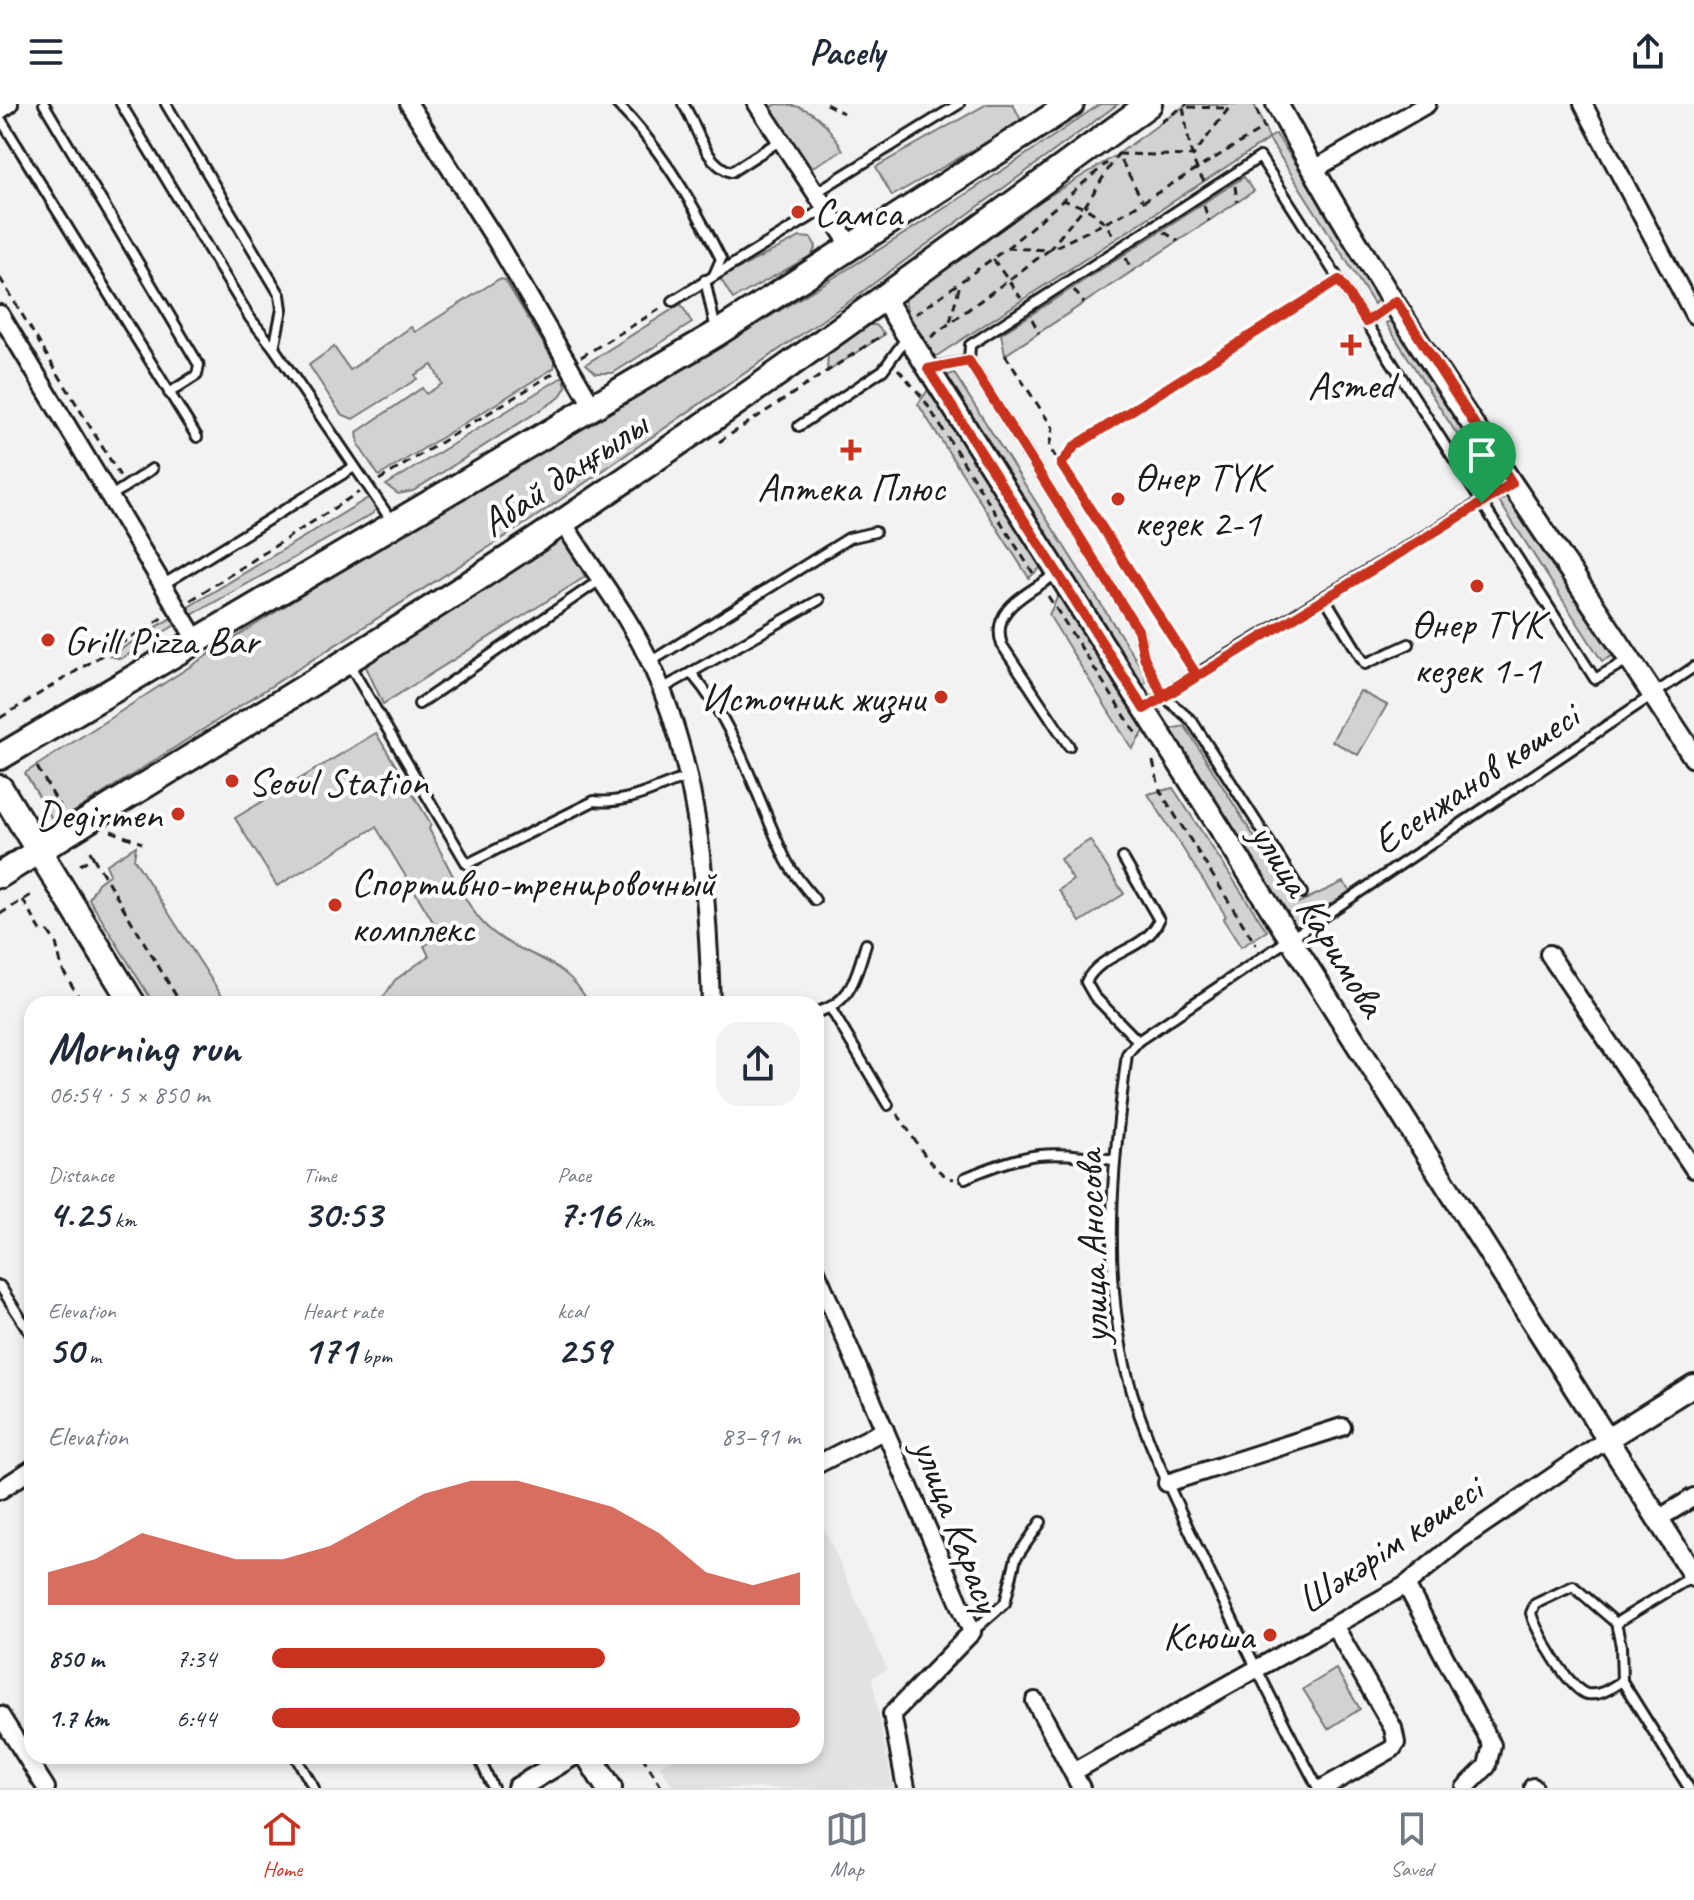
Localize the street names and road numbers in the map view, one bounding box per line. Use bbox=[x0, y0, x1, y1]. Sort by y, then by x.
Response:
street label: Абай даңғылы bbox=[471, 398, 659, 548]
street label: Есенжанов көшесі bbox=[1363, 689, 1592, 866]
street label: улица Каримова bbox=[1238, 812, 1399, 1028]
street label: улица Аносова bbox=[1064, 1146, 1120, 1347]
street label: улица Карасу bbox=[901, 1430, 1014, 1622]
street label: Шәкәрім көшесі bbox=[1287, 1462, 1496, 1625]

